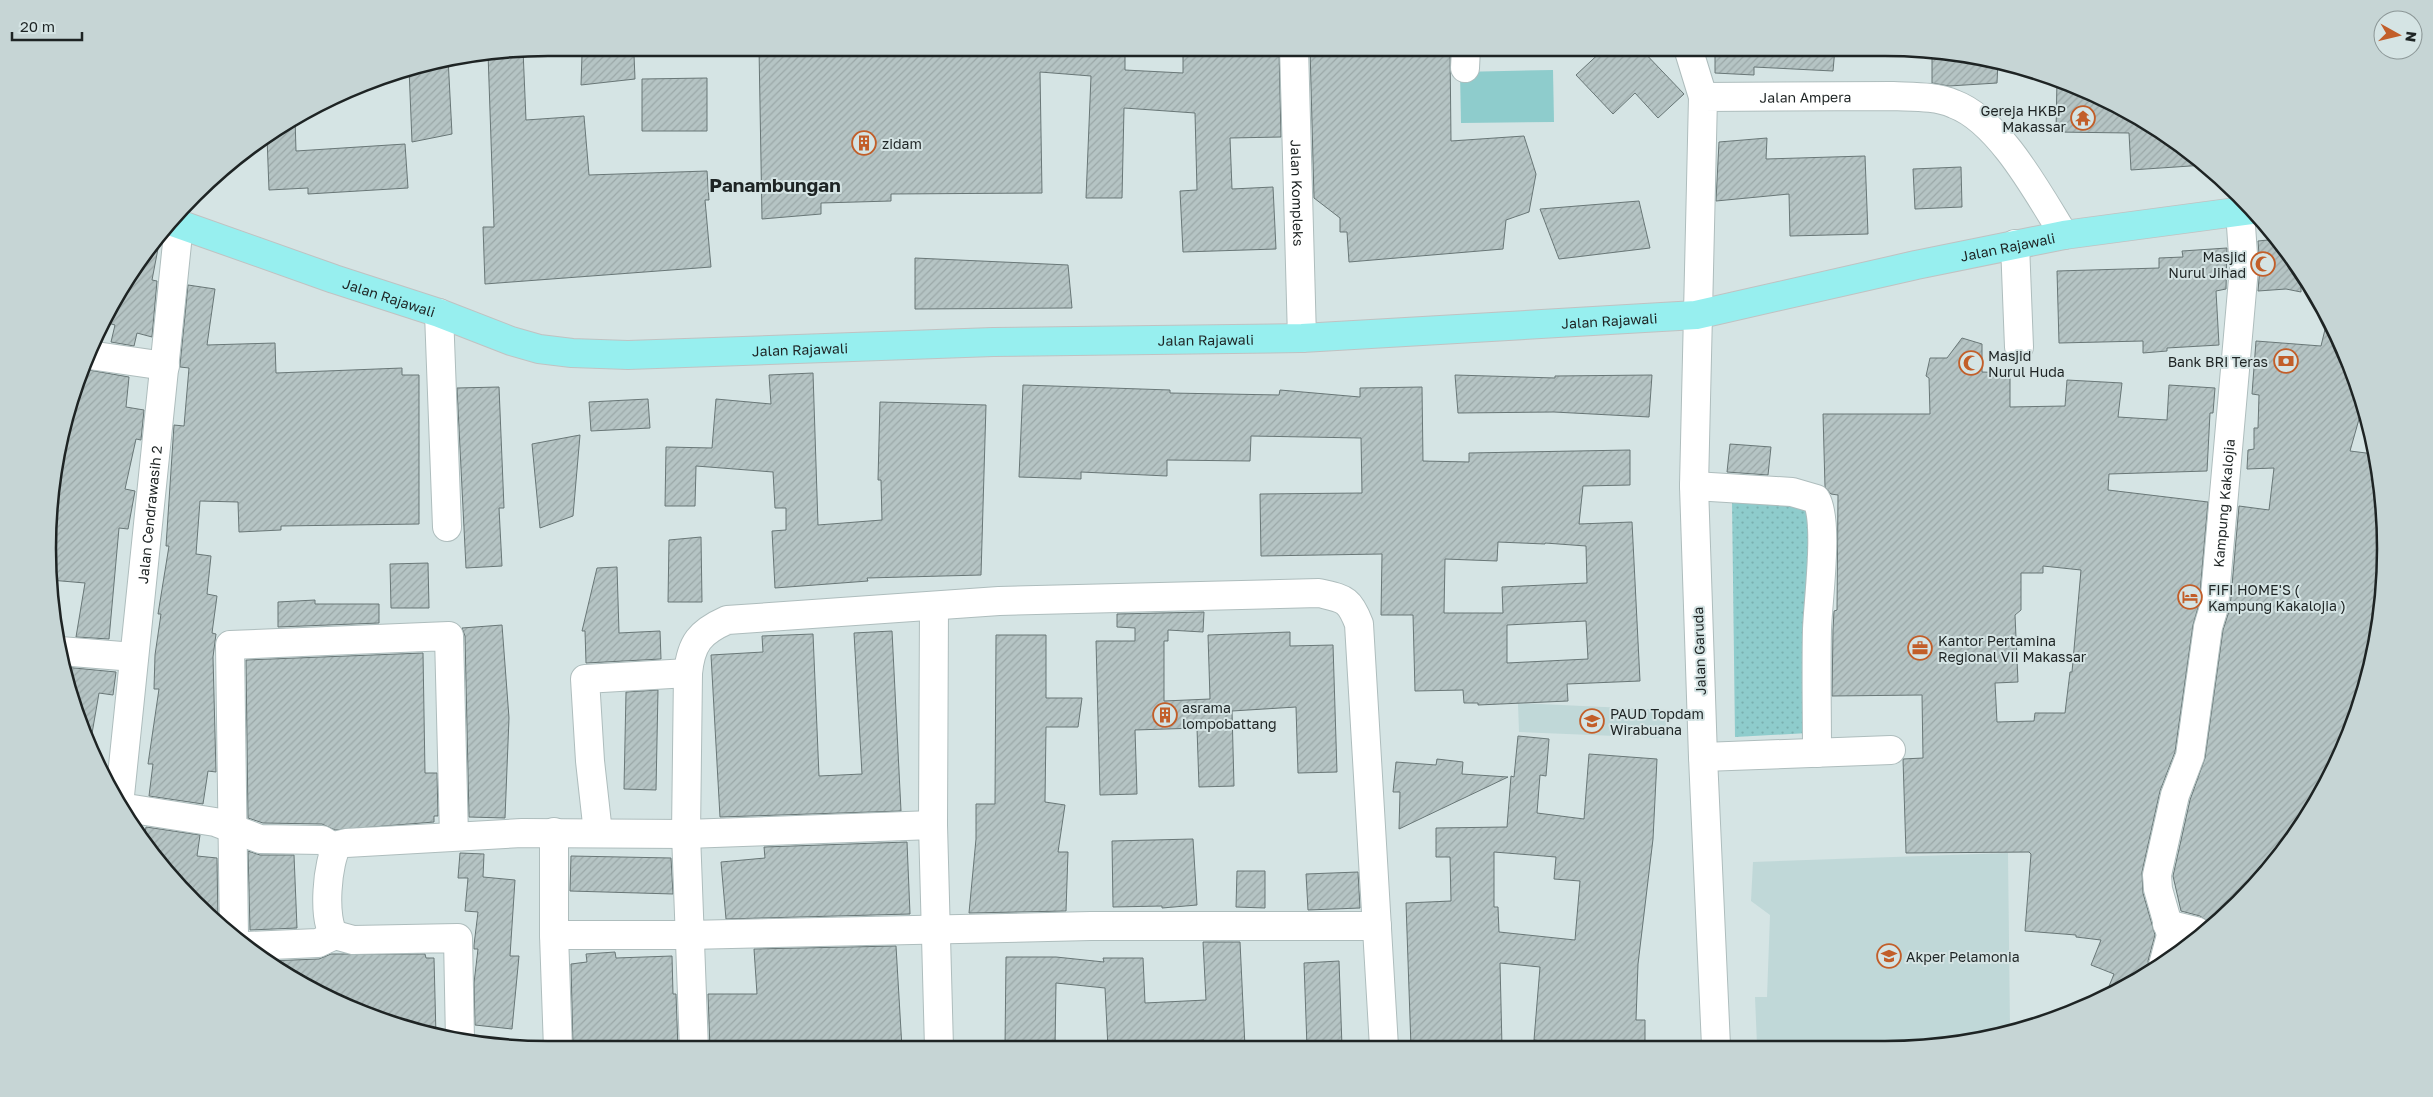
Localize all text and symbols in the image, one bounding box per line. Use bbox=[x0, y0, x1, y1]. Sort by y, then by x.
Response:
scale bar bbox=[12, 10, 82, 42]
north arrow bbox=[2373, 10, 2423, 60]
text: 20 m bbox=[20, 17, 55, 35]
text: N bbox=[2402, 30, 2421, 43]
street label: Jalan Ampera bbox=[1759, 88, 1852, 105]
place label: Gereja HKBP Makassar bbox=[1981, 102, 2067, 135]
temple icon: Gereja HKBP Makassar bbox=[2070, 105, 2096, 131]
building icon: zidam bbox=[851, 130, 877, 156]
place label: zidam bbox=[882, 135, 922, 152]
street label: Jalan Kompleks bbox=[1288, 139, 1308, 247]
district label: Panambungan bbox=[709, 173, 841, 196]
street label: Jalan Rajawali bbox=[1959, 229, 2057, 264]
place label: Masjid Nurul Jihad bbox=[2168, 248, 2246, 281]
mosque icon: Masjid Nurul Jihad bbox=[2250, 251, 2276, 277]
street label: Jalan Rajawali bbox=[341, 274, 438, 320]
street label: Jalan Rajawali bbox=[1561, 309, 1658, 331]
street label: Jalan Rajawali bbox=[1158, 330, 1254, 348]
street label: Jalan Rajawali bbox=[751, 339, 848, 359]
place label: Masjid Nurul Huda bbox=[1988, 347, 2065, 380]
bank icon: Bank BRI Teras bbox=[2273, 348, 2299, 374]
mosque icon: Masjid Nurul Huda bbox=[1958, 350, 1984, 376]
place label: Bank BRI Teras bbox=[2168, 353, 2268, 370]
street label: Kampung Kakalojia bbox=[2209, 438, 2237, 568]
street label: Jalan Cendrawasih 2 bbox=[133, 445, 165, 584]
place label: FIFI HOME'S ( Kampung Kakalojia ) bbox=[2208, 581, 2346, 614]
hotel icon: FIFI HOME'S ( Kampung Kakalojia ) bbox=[2177, 584, 2203, 610]
street label: Jalan Garuda bbox=[1689, 607, 1709, 695]
place label: Kantor Pertamina Regional VII Makassar bbox=[1938, 632, 2087, 665]
office icon: Kantor Pertamina Regional VII Makassar bbox=[1907, 635, 1933, 661]
place label: asrama lompobattang bbox=[1182, 699, 1277, 732]
building icon: asrama lompobattang bbox=[1152, 702, 1178, 728]
place label: PAUD Topdam Wirabuana bbox=[1610, 705, 1704, 738]
school or university icon: PAUD Topdam Wirabuana bbox=[1579, 708, 1605, 734]
school or university icon: Akper Pelamonia bbox=[1876, 943, 1902, 969]
place label: Akper Pelamonia bbox=[1906, 948, 2020, 965]

